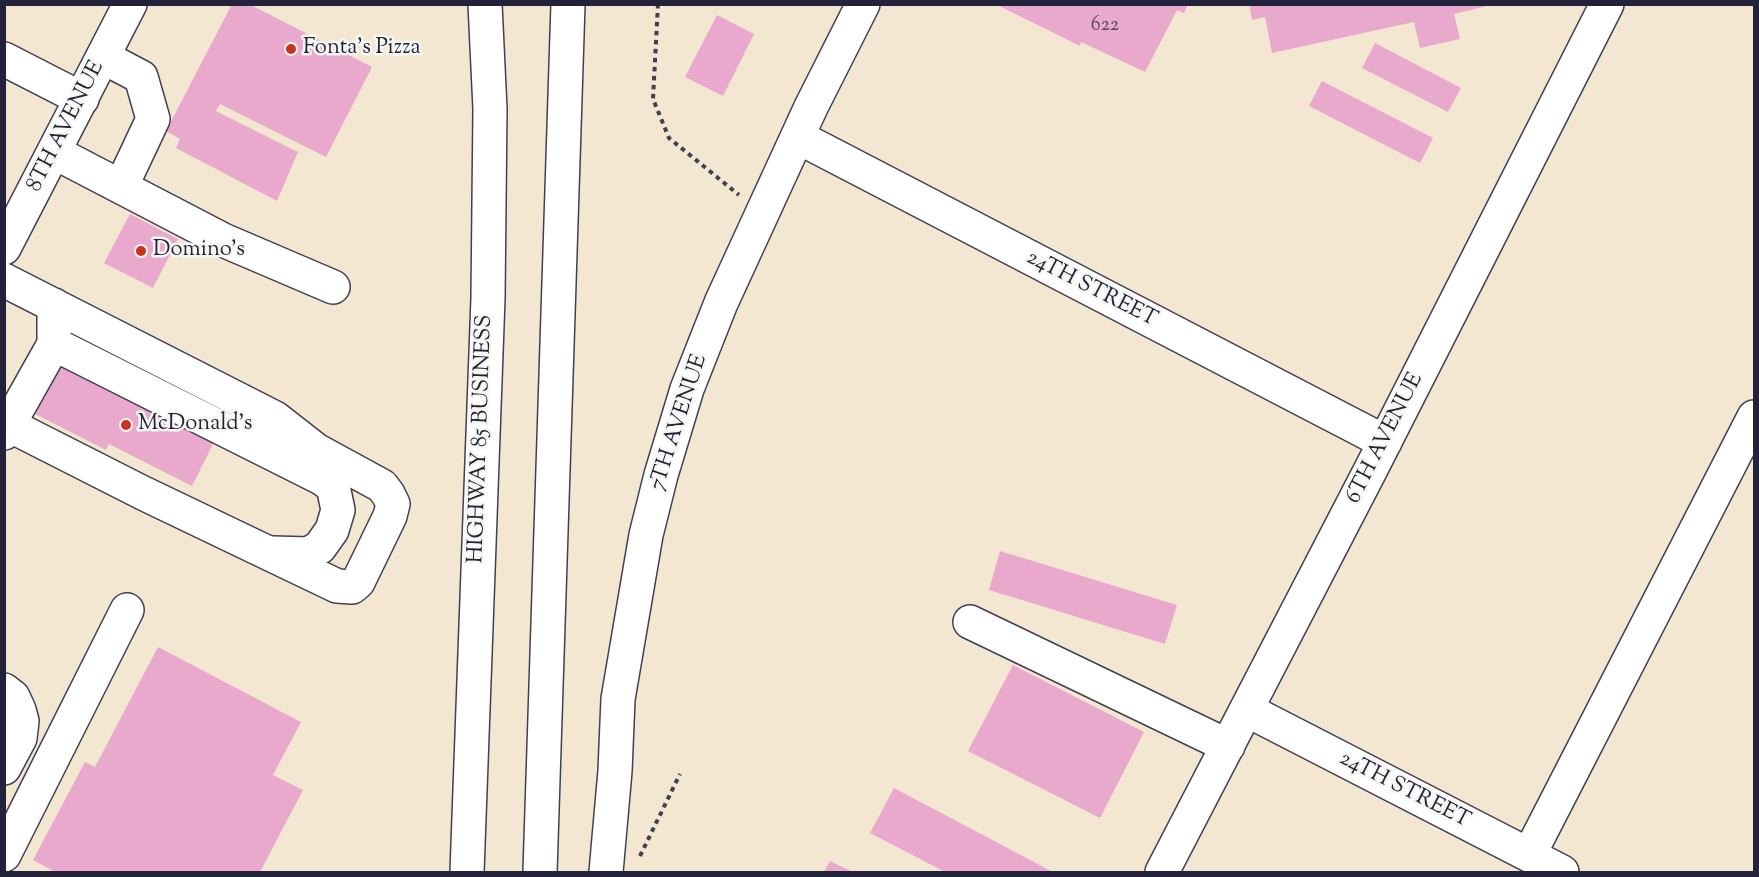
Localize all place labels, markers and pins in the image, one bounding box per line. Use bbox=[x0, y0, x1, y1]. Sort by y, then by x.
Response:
place label: Fonta's Pizza bbox=[303, 36, 421, 62]
marker: Fonta's Pizza bbox=[284, 42, 298, 56]
place label: Domino's bbox=[153, 238, 245, 264]
marker: Domino's bbox=[134, 244, 148, 258]
place label: McDonald's bbox=[138, 412, 252, 438]
marker: McDonald's bbox=[119, 418, 133, 432]

